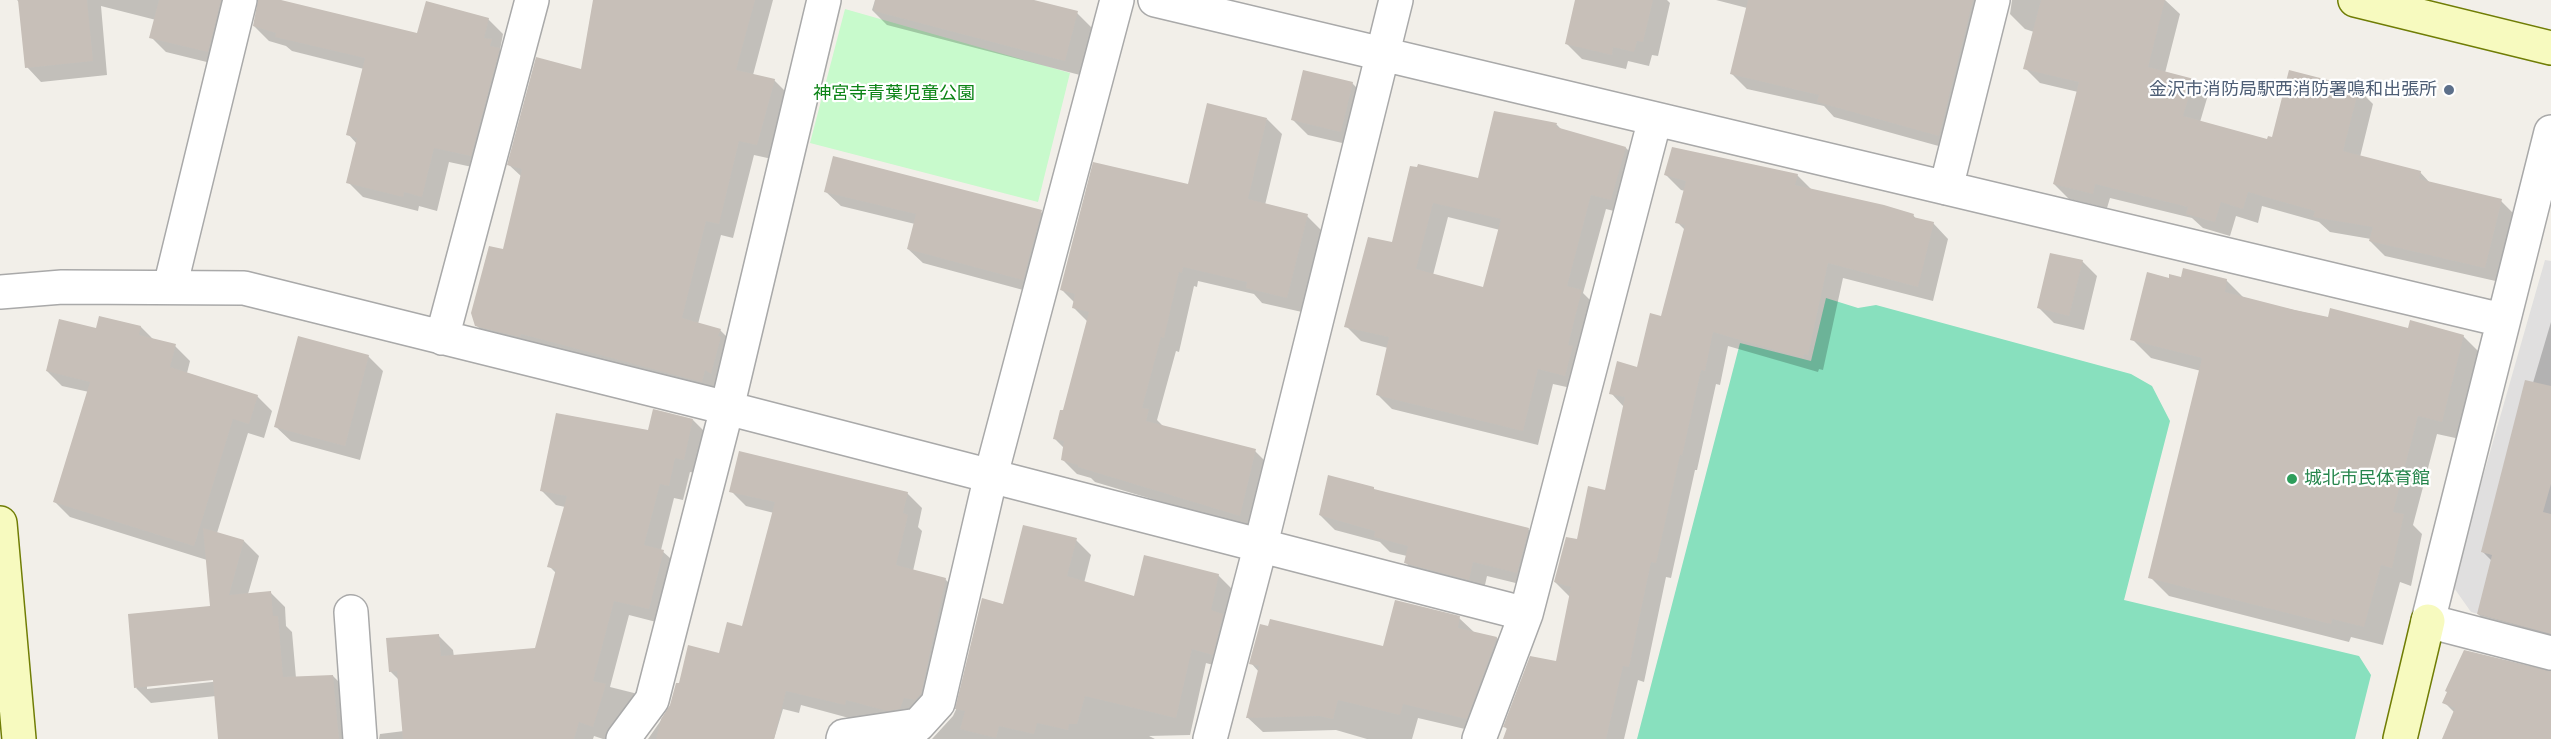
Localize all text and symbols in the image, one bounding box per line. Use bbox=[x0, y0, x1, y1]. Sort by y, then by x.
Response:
place label: 金沢市消防局駅西消防署鳴和出張所 bbox=[2149, 79, 2437, 101]
park label: 神宮寺青葉児童公園 bbox=[813, 83, 975, 105]
marker: 金沢市消防局駅西消防署鳴和出張所 bbox=[2442, 83, 2456, 97]
place label: 城北市民体育館 bbox=[2304, 468, 2430, 490]
marker: 城北市民体育館 bbox=[2285, 472, 2299, 486]

